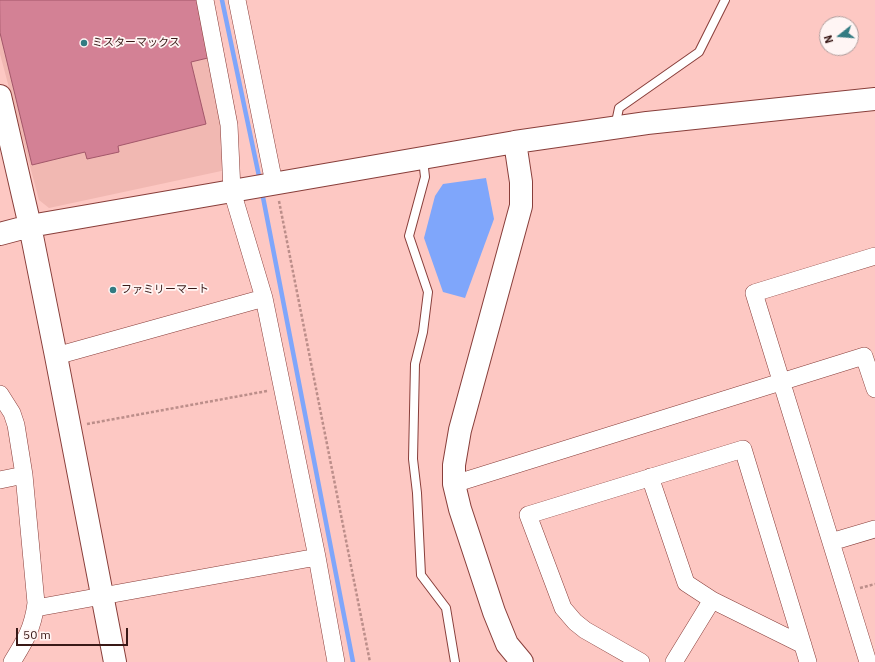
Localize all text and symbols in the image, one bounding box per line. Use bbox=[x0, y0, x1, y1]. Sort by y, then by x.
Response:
north arrow bbox=[819, 16, 859, 56]
text: N bbox=[821, 33, 836, 45]
place label: ミスターマックス bbox=[92, 36, 180, 50]
marker: ミスターマックス bbox=[79, 38, 89, 48]
place label: ファミリーマート bbox=[121, 283, 209, 297]
marker: ファミリーマート bbox=[108, 285, 118, 295]
scale bar bbox=[18, 620, 130, 646]
text: 50 m bbox=[23, 627, 51, 642]

